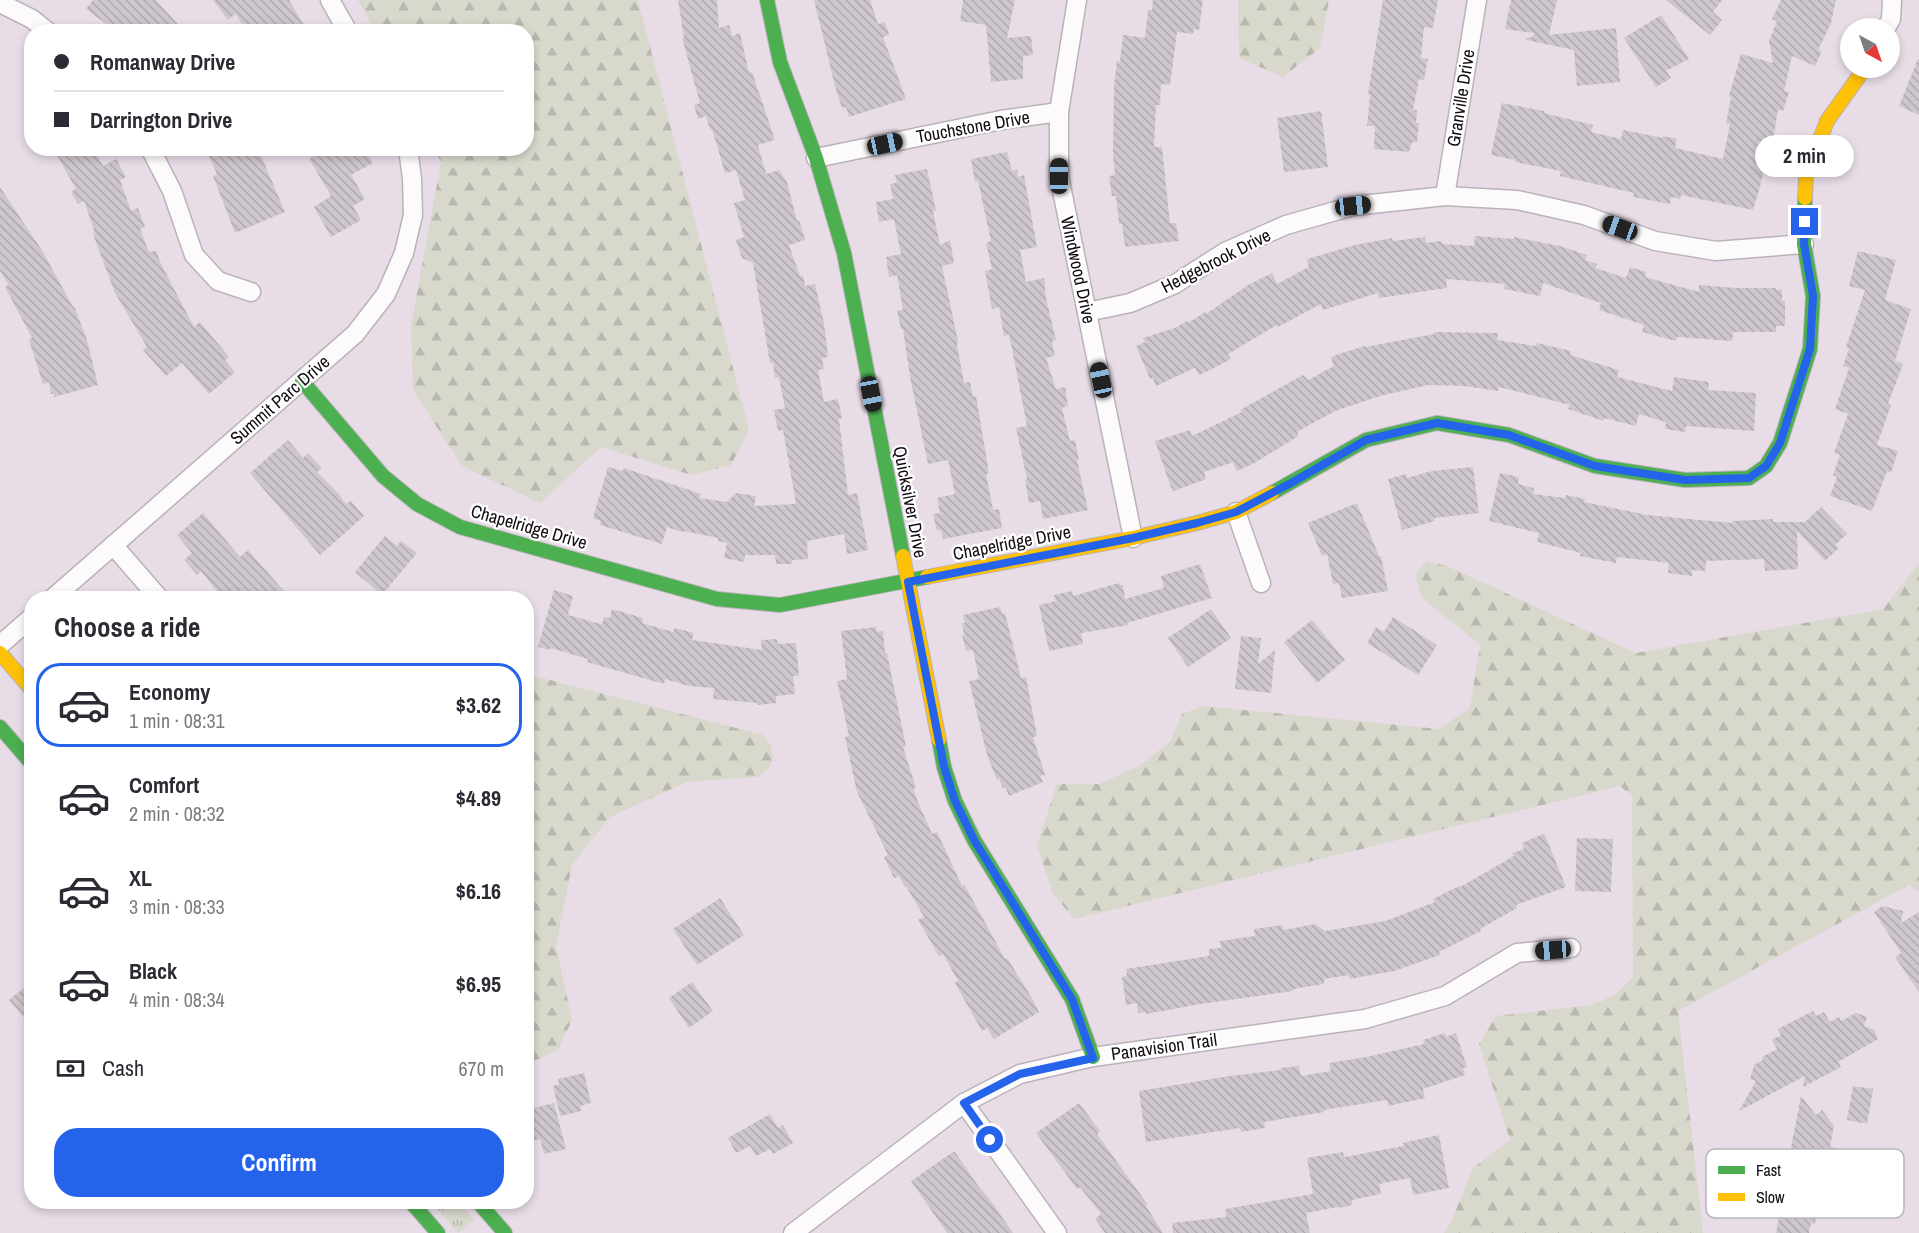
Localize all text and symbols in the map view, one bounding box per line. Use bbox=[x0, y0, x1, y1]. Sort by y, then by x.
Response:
north arrow bbox=[1840, 18, 1900, 78]
map controls bbox=[1840, 18, 1900, 78]
text: Romanway Drive bbox=[90, 47, 235, 77]
street label: Granville Drive bbox=[1440, 47, 1481, 148]
street label: Touchstone Drive bbox=[914, 104, 1032, 149]
text: Darrington Drive bbox=[90, 105, 232, 135]
car bbox=[866, 131, 904, 157]
callout: 2 min bbox=[1756, 135, 1854, 177]
text: 2 min bbox=[1783, 142, 1826, 169]
car bbox=[1050, 158, 1068, 194]
car bbox=[1334, 195, 1372, 217]
route end bbox=[1791, 208, 1818, 235]
car bbox=[1600, 213, 1640, 243]
street label: Windwood Drive bbox=[1055, 214, 1102, 326]
street label: Hedgebrook Drive bbox=[1157, 222, 1275, 299]
street label: Summit Parc Drive bbox=[224, 349, 335, 450]
car bbox=[1088, 361, 1114, 399]
car bbox=[859, 375, 883, 413]
street label: Quicksilver Drive bbox=[887, 444, 934, 560]
street label: Chapelridge Drive bbox=[468, 498, 590, 555]
street label: Chapelridge Drive bbox=[951, 519, 1073, 566]
text: Choose a ride bbox=[54, 609, 200, 645]
text: Economy bbox=[129, 677, 210, 707]
icon: car bbox=[57, 678, 111, 732]
text: $3.62 bbox=[456, 690, 501, 720]
text: 1 min · 08:31 bbox=[129, 707, 225, 734]
text: Comfort bbox=[129, 770, 199, 800]
icon: car bbox=[57, 771, 111, 825]
text: $4.89 bbox=[456, 783, 501, 813]
text: 2 min · 08:32 bbox=[129, 800, 225, 827]
text: XL bbox=[129, 863, 152, 893]
icon: car bbox=[57, 864, 111, 918]
text: $6.16 bbox=[456, 876, 501, 906]
text: 3 min · 08:33 bbox=[129, 893, 225, 920]
car bbox=[1534, 940, 1572, 960]
text: Black bbox=[129, 956, 177, 986]
icon: car bbox=[57, 957, 111, 1011]
text: $6.95 bbox=[456, 969, 501, 999]
text: 4 min · 08:34 bbox=[129, 986, 225, 1013]
street label: Panavision Trail bbox=[1109, 1027, 1218, 1066]
icon: cash bbox=[54, 1052, 87, 1085]
text: Cash bbox=[102, 1053, 144, 1083]
text: 670 m bbox=[458, 1055, 504, 1082]
route start bbox=[976, 1126, 1003, 1153]
button: Confirm bbox=[54, 1128, 504, 1197]
legend bbox=[1706, 1149, 1904, 1218]
text: Fast bbox=[1756, 1159, 1781, 1181]
text: Slow bbox=[1756, 1186, 1785, 1208]

